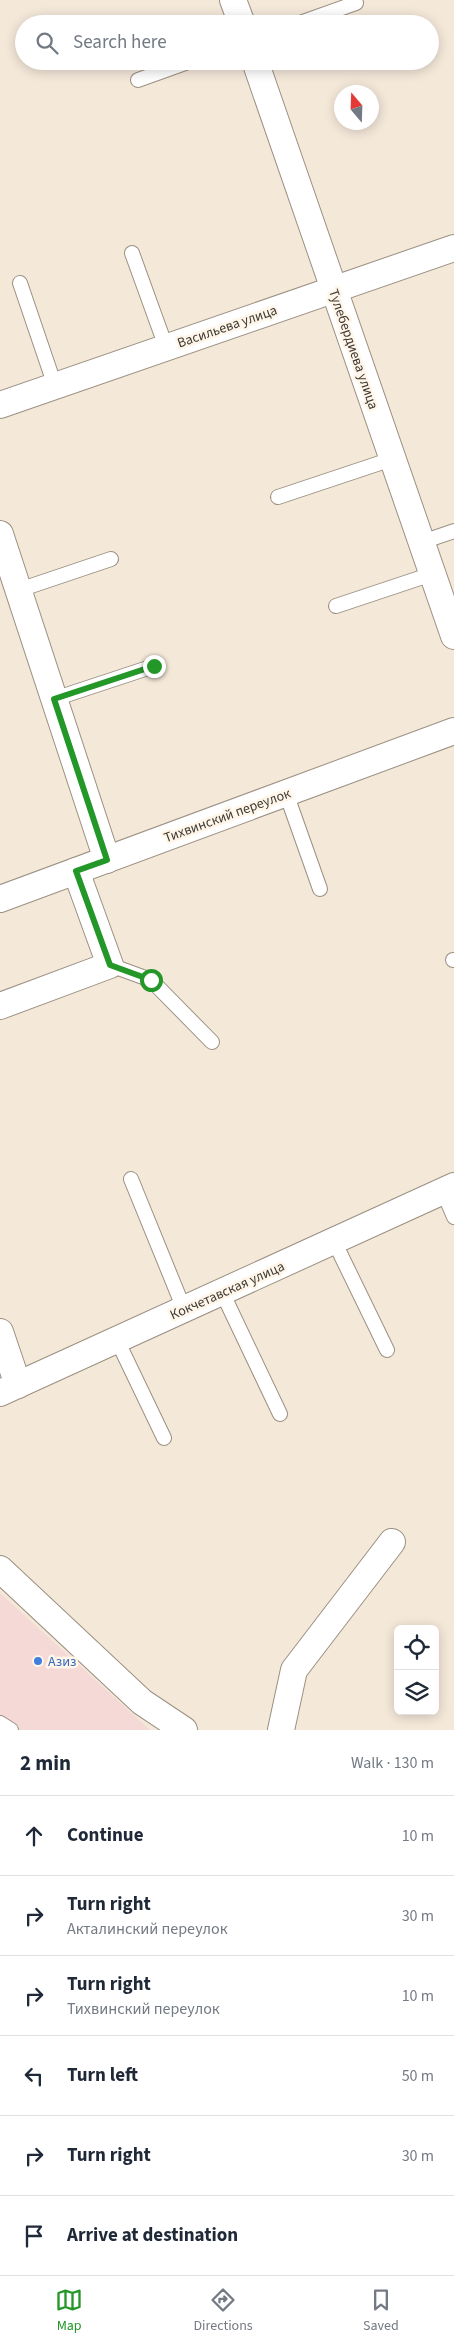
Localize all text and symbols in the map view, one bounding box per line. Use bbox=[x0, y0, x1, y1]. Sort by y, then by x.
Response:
search box bbox=[15, 15, 439, 70]
icon: search bbox=[33, 29, 61, 57]
text: Search here bbox=[73, 29, 167, 56]
north arrow bbox=[334, 85, 379, 130]
street label: Тулебердиева улица bbox=[323, 286, 383, 412]
street label: Васильева улица bbox=[175, 300, 280, 353]
route end bbox=[143, 655, 166, 678]
street label: Тихвинский переулок bbox=[161, 784, 294, 848]
route start bbox=[140, 969, 163, 992]
street label: Кокчетавская улица bbox=[167, 1257, 288, 1325]
map controls bbox=[394, 1625, 439, 1715]
button: locate bbox=[394, 1625, 439, 1670]
place label: Азиз bbox=[48, 1652, 76, 1672]
marker: Азиз bbox=[32, 1655, 44, 1667]
button: layers bbox=[394, 1670, 439, 1715]
text: 2 min bbox=[20, 1748, 71, 1778]
text: Walk · 130 m bbox=[351, 1752, 434, 1774]
icon: ahead bbox=[20, 1822, 48, 1850]
text: Continue bbox=[67, 1822, 144, 1849]
text: 10 m bbox=[402, 1825, 434, 1847]
text: Turn right bbox=[67, 1891, 151, 1918]
icon: right bbox=[20, 1902, 48, 1930]
text: 30 m bbox=[402, 1905, 434, 1927]
text: Акталинский переулок bbox=[67, 1918, 228, 1940]
text: Turn right bbox=[67, 1971, 151, 1998]
icon: right bbox=[20, 1982, 48, 2010]
text: 10 m bbox=[402, 1985, 434, 2007]
text: Тихвинский переулок bbox=[67, 1998, 220, 2020]
icon: left bbox=[20, 2062, 48, 2090]
text: Turn left bbox=[67, 2062, 138, 2089]
text: 50 m bbox=[402, 2065, 434, 2087]
icon: right bbox=[20, 2142, 48, 2170]
text: Turn right bbox=[67, 2142, 151, 2169]
text: 30 m bbox=[402, 2145, 434, 2167]
icon: arrive bbox=[20, 2222, 48, 2250]
text: Arrive at destination bbox=[67, 2222, 238, 2249]
tab: Map bbox=[55, 2286, 83, 2336]
tab: Directions bbox=[193, 2286, 253, 2336]
tab: Saved bbox=[363, 2286, 399, 2336]

